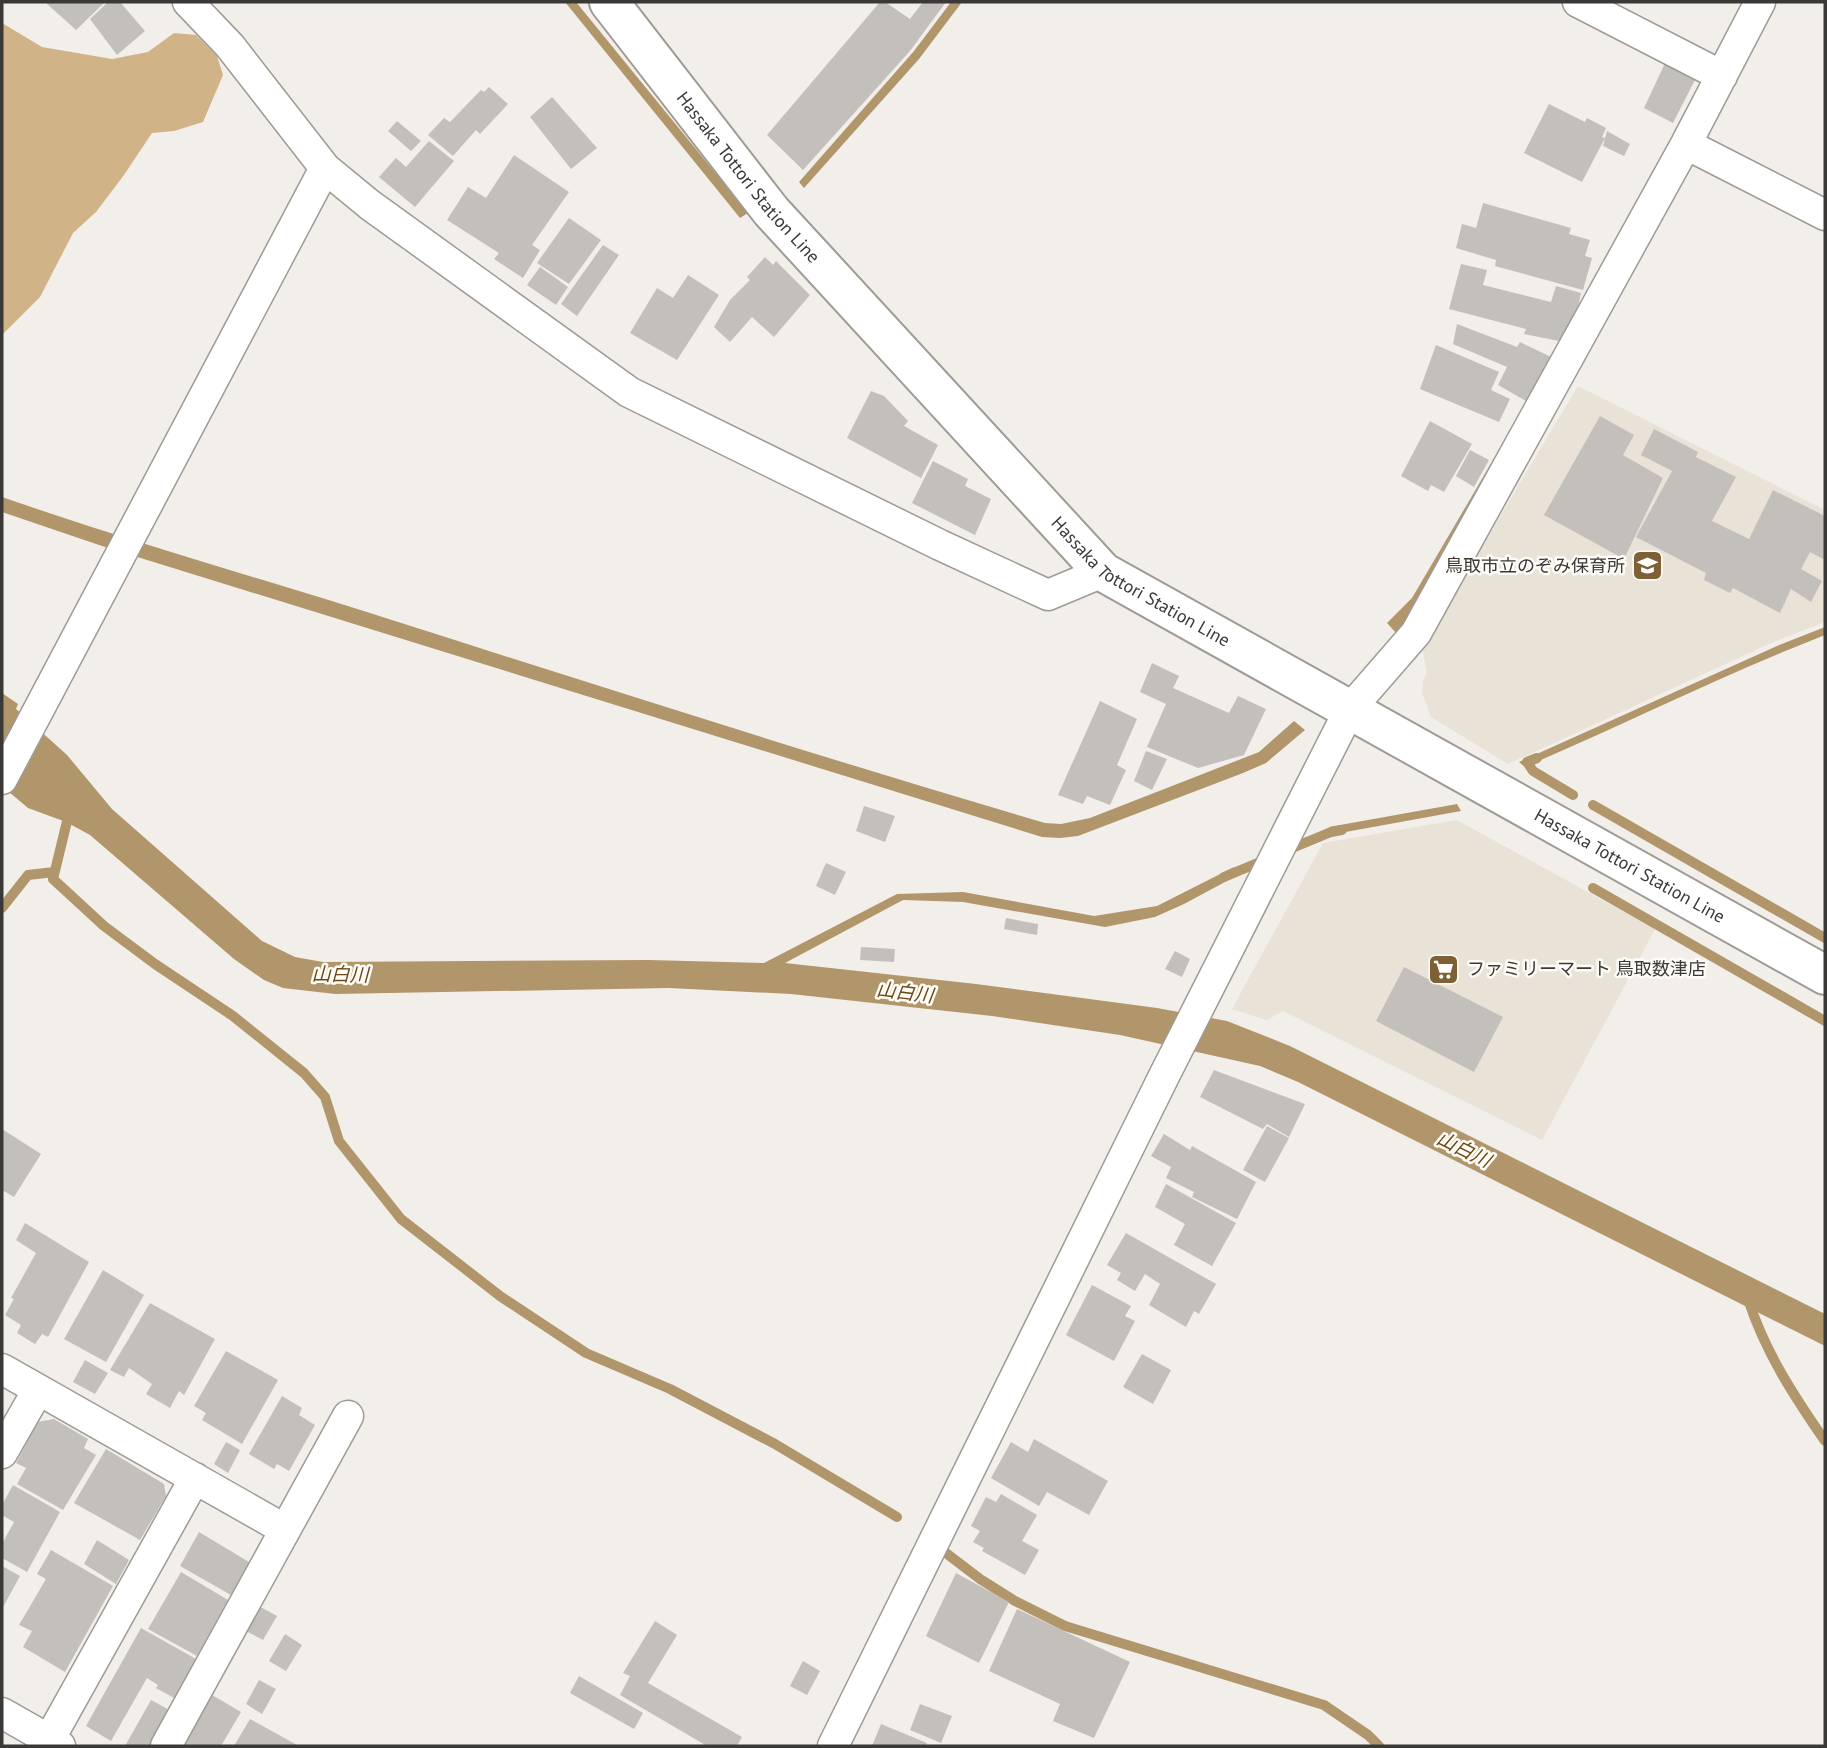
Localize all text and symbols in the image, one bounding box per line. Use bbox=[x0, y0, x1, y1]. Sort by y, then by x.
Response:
street label: Hassaka Tottori Station Line bbox=[672, 87, 825, 268]
street label: Hassaka Tottori Station Line bbox=[1047, 511, 1234, 652]
school or university icon: 鳥取市立のぞみ保育所 bbox=[1631, 549, 1665, 583]
place label: 鳥取市立のぞみ保育所 bbox=[1445, 554, 1625, 577]
street label: Hassaka Tottori Station Line bbox=[1531, 803, 1729, 928]
supermarket icon: ファミリーマート 鳥取数津店 bbox=[1427, 952, 1461, 986]
place label: ファミリーマート 鳥取数津店 bbox=[1467, 957, 1706, 980]
water label: 山白川 bbox=[311, 962, 371, 987]
water label: 山白川 bbox=[875, 977, 937, 1008]
water label: 山白川 bbox=[1433, 1126, 1497, 1173]

